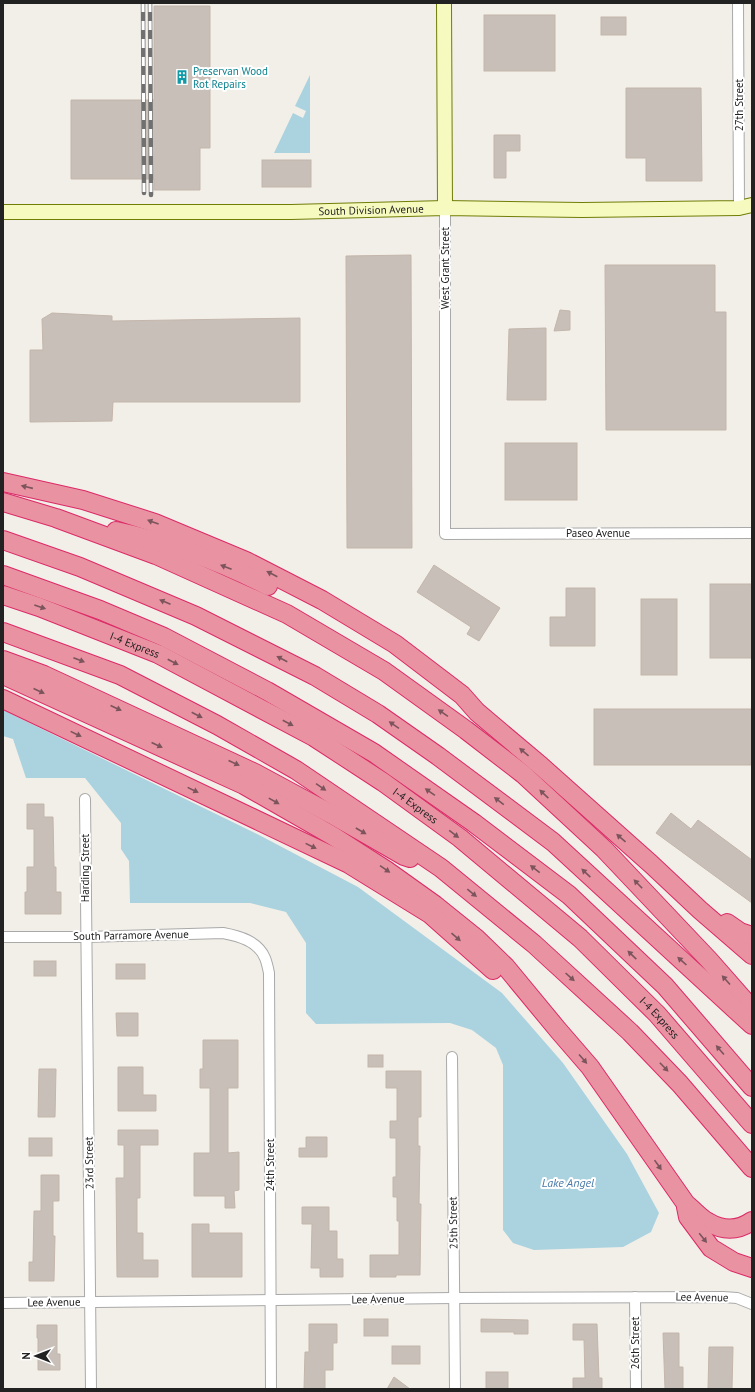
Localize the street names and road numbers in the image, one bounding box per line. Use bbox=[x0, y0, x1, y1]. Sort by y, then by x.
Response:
street label: 27th Street bbox=[732, 78, 746, 131]
street label: South Division Avenue bbox=[318, 202, 424, 218]
street label: West Grant Street bbox=[438, 227, 452, 309]
street label: Paseo Avenue bbox=[566, 526, 630, 540]
street label: I-4 Express bbox=[108, 629, 162, 661]
street label: I-4 Express bbox=[390, 785, 441, 827]
street label: Harding Street bbox=[78, 834, 92, 902]
street label: South Parramore Avenue bbox=[73, 927, 189, 943]
street label: I-4 Express bbox=[637, 994, 683, 1042]
street label: 23rd Street bbox=[82, 1136, 96, 1189]
street label: 24th Street bbox=[263, 1138, 277, 1191]
street label: 25th Street bbox=[446, 1196, 460, 1250]
street label: Lee Avenue bbox=[675, 1290, 729, 1304]
street label: Lee Avenue bbox=[351, 1292, 405, 1306]
street label: Lee Avenue bbox=[27, 1295, 81, 1309]
street label: 26th Street bbox=[628, 1316, 642, 1369]

